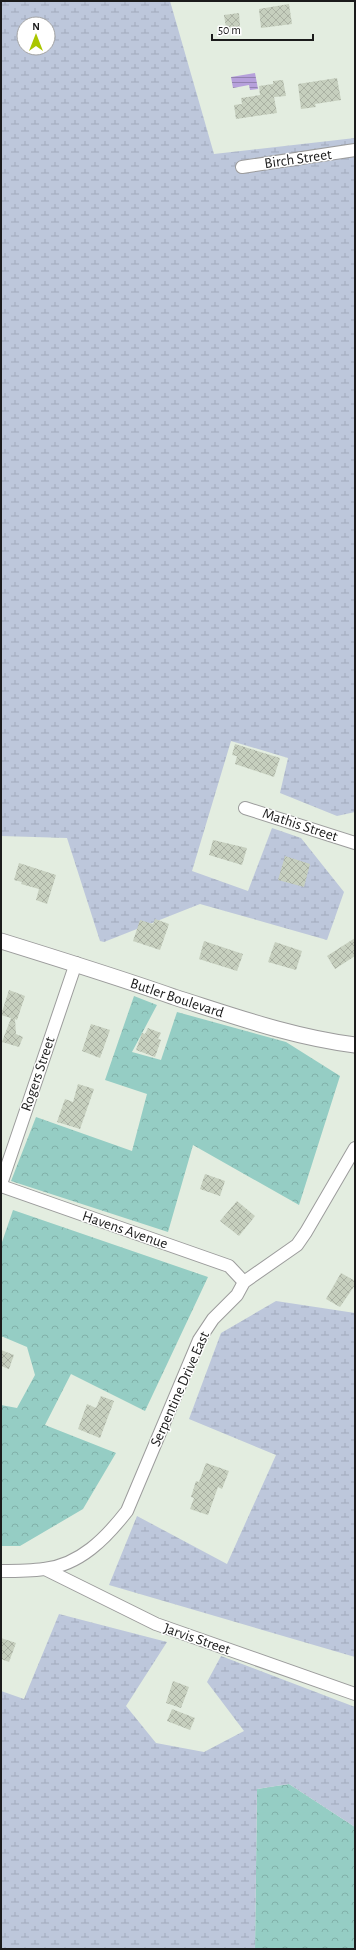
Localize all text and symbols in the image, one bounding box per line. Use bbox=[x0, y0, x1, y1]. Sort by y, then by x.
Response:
north arrow bbox=[16, 16, 56, 56]
scale bar bbox=[212, 16, 313, 42]
text: N bbox=[32, 21, 40, 32]
text: 50 m bbox=[218, 24, 241, 36]
street label: Birch Street bbox=[263, 147, 333, 171]
street label: Mathis Street bbox=[261, 806, 340, 844]
street label: Butler Boulevard bbox=[128, 975, 226, 1020]
street label: Rogers Street bbox=[18, 1035, 58, 1113]
street label: Havens Avenue bbox=[80, 1208, 170, 1252]
street label: Serpentine Drive East bbox=[148, 1329, 212, 1449]
street label: Jarvis Street bbox=[162, 1621, 232, 1657]

